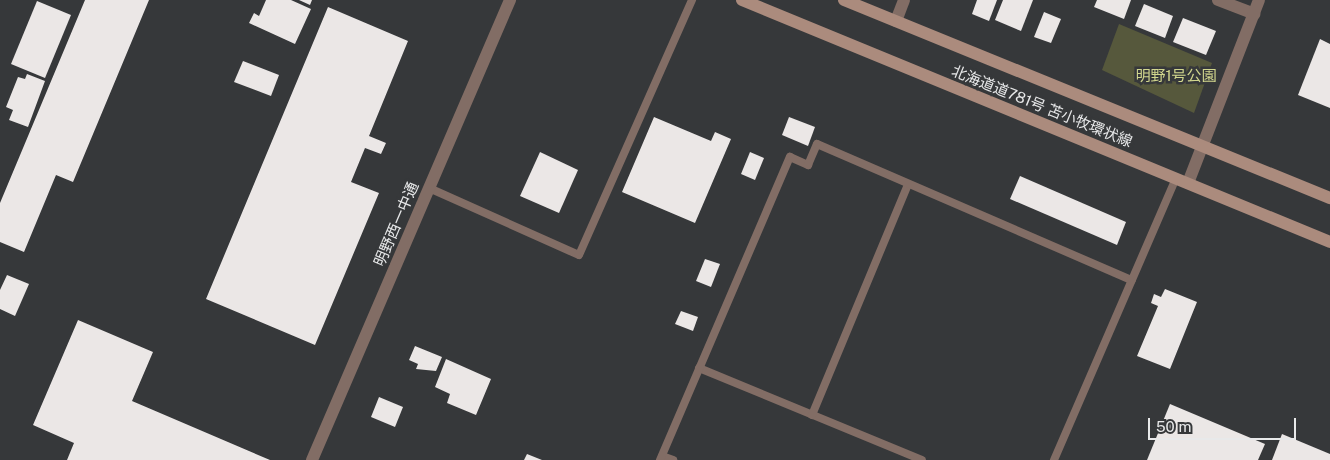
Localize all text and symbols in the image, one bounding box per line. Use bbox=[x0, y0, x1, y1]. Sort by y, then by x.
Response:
street label: 北海道道781号 苫小牧環状線 bbox=[949, 61, 1135, 151]
park label: 明野1号公園 bbox=[1135, 67, 1217, 85]
street label: 明野西一中通 bbox=[370, 179, 422, 269]
scale bar bbox=[1150, 408, 1298, 440]
text: 50 m bbox=[1156, 418, 1191, 435]

